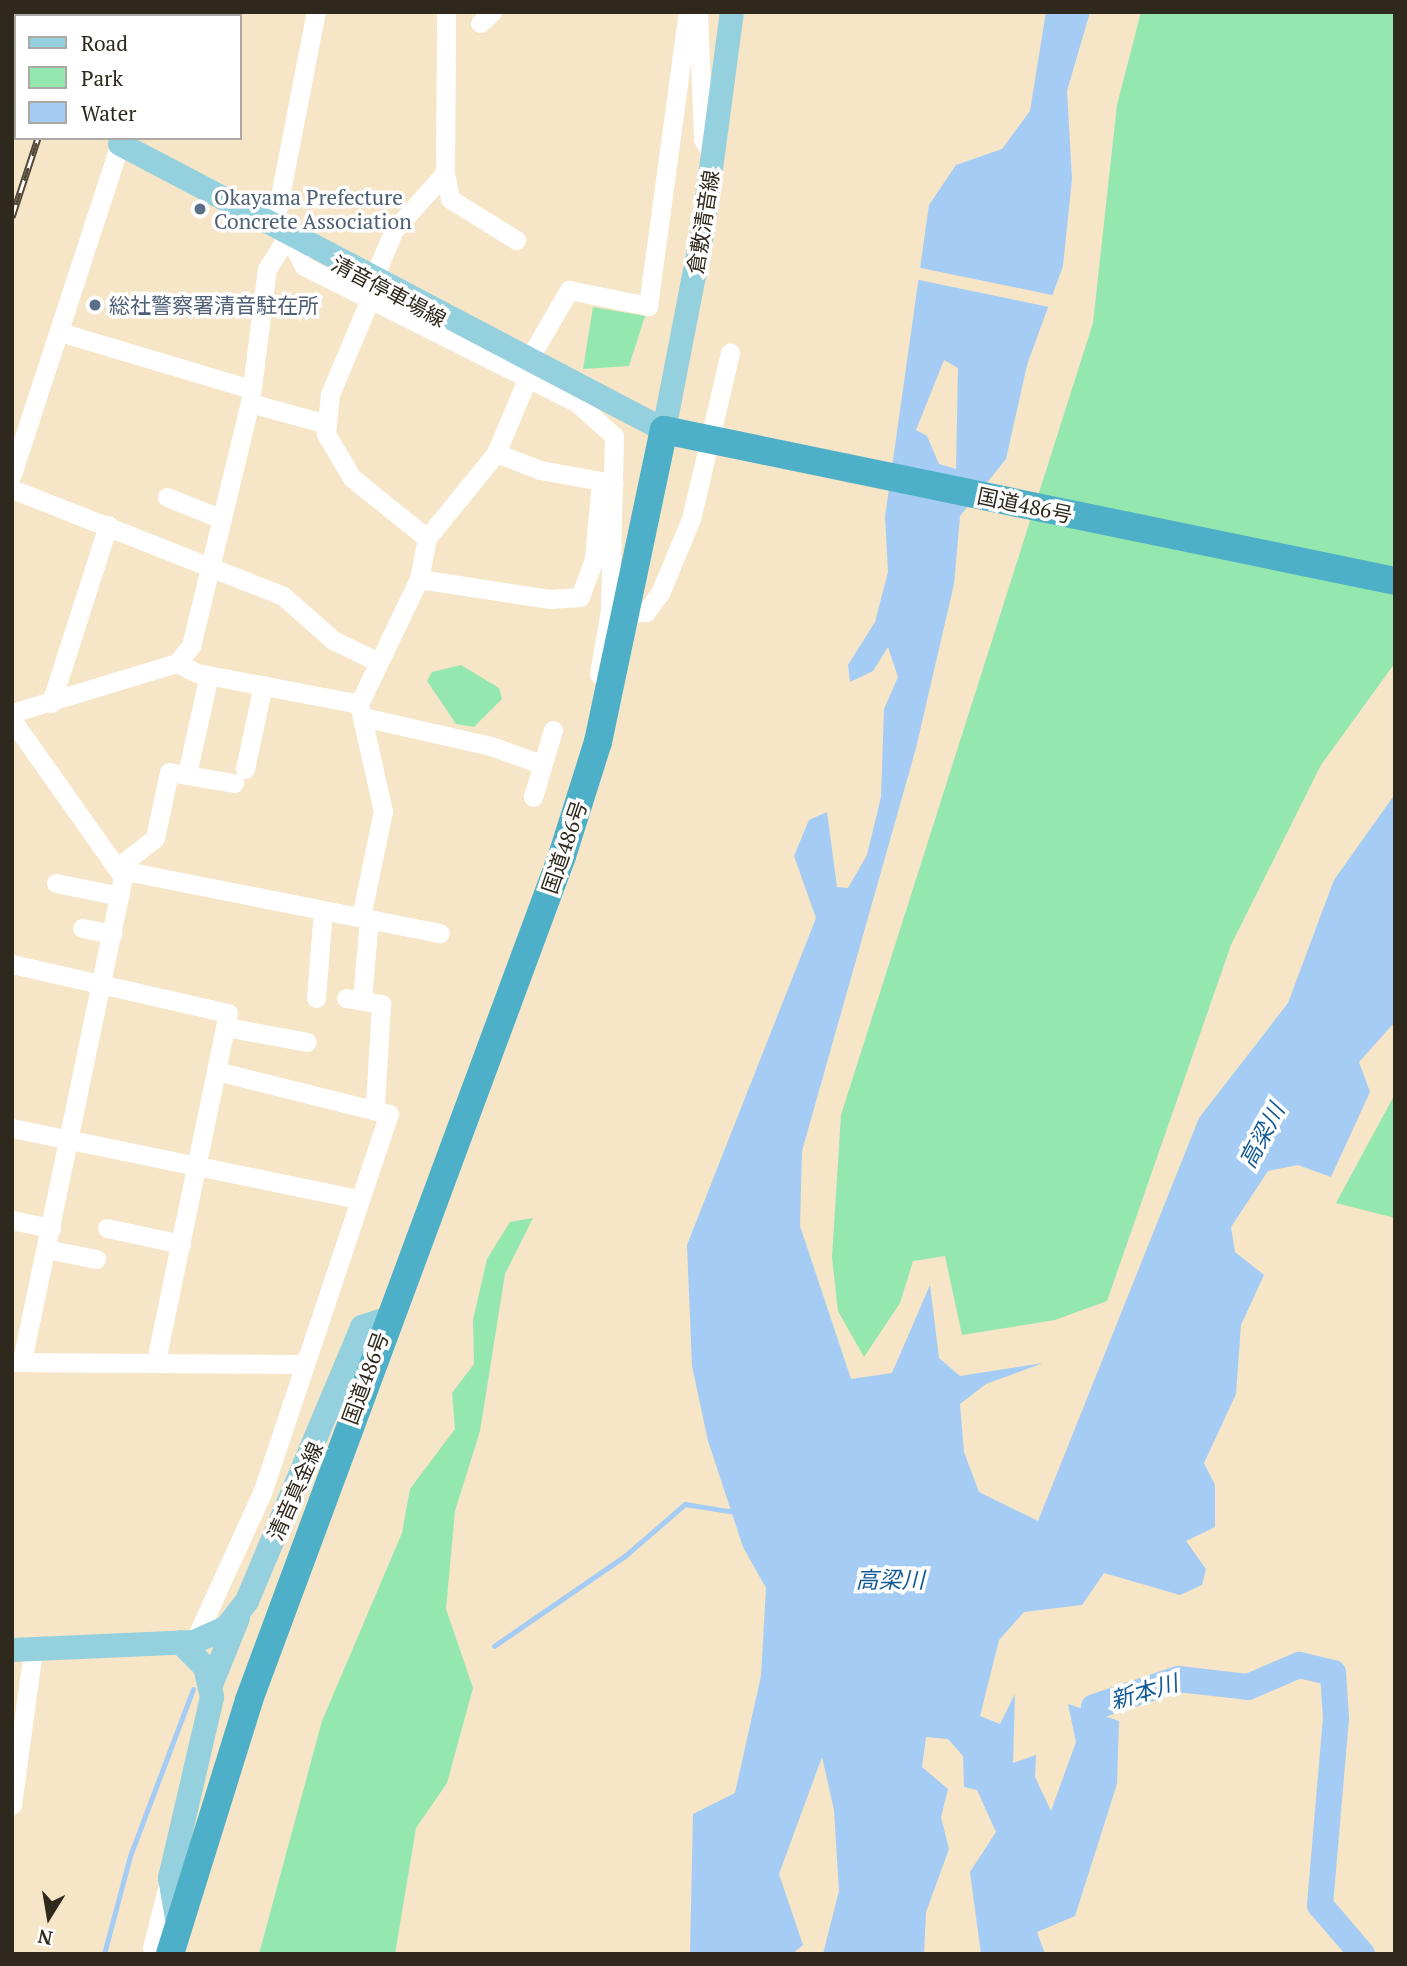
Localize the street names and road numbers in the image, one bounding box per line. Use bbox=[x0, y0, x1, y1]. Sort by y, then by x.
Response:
street label: 倉敷清音線 bbox=[682, 168, 724, 276]
street label: 清音停車場線 bbox=[327, 250, 451, 332]
street label: 国道486号 bbox=[975, 483, 1075, 527]
street label: 国道486号 bbox=[536, 797, 592, 897]
street label: 国道486号 bbox=[337, 1328, 393, 1428]
street label: 清音真金線 bbox=[262, 1438, 328, 1544]

